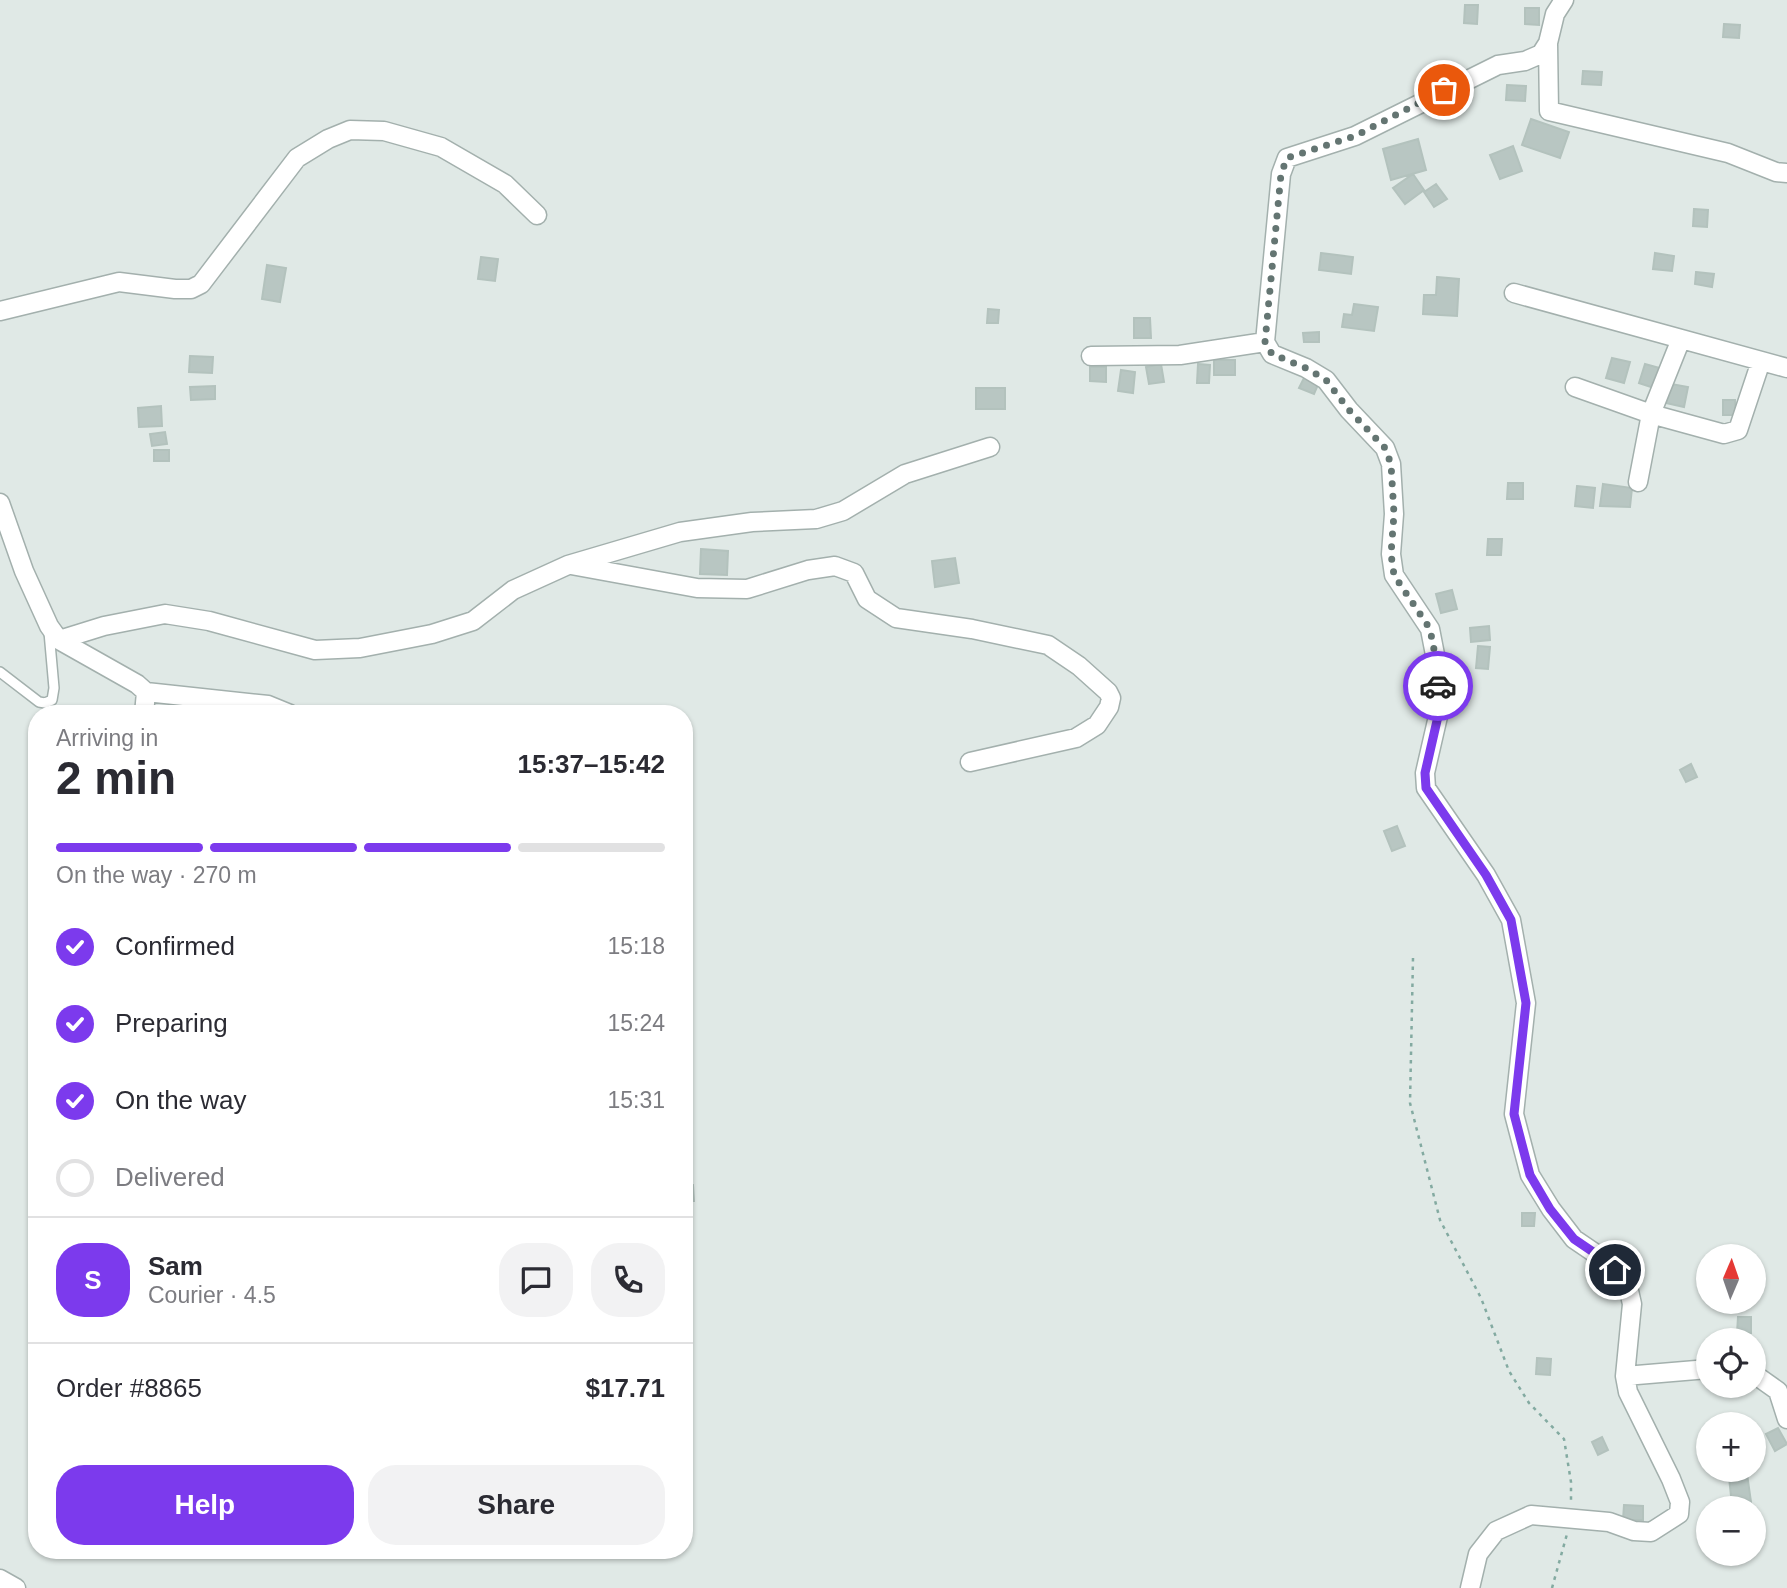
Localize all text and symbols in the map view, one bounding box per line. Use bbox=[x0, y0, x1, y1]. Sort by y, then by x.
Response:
pin bbox=[1414, 60, 1474, 120]
icon: bag bbox=[1425, 71, 1463, 109]
courier bbox=[1403, 651, 1473, 721]
icon: car bbox=[1419, 667, 1457, 705]
text: Arriving in bbox=[56, 725, 158, 751]
text: 15:37–15:42 bbox=[518, 749, 665, 779]
text: 2 min bbox=[56, 752, 176, 804]
text: On the way · 270 m bbox=[56, 862, 257, 888]
icon: check bbox=[56, 928, 94, 966]
text: Confirmed bbox=[115, 931, 235, 961]
text: 15:18 bbox=[607, 933, 665, 959]
icon: check bbox=[56, 1005, 94, 1043]
text: Preparing bbox=[115, 1008, 228, 1038]
text: 15:24 bbox=[607, 1010, 665, 1036]
icon: check bbox=[56, 1082, 94, 1120]
text: On the way bbox=[115, 1085, 247, 1115]
text: 15:31 bbox=[607, 1087, 665, 1113]
text: Delivered bbox=[115, 1162, 225, 1192]
pin bbox=[1585, 1240, 1645, 1300]
button: chat bbox=[499, 1243, 573, 1317]
button: phone bbox=[591, 1243, 665, 1317]
north arrow bbox=[1696, 1244, 1766, 1314]
map controls bbox=[1696, 1244, 1766, 1566]
text: Sam bbox=[148, 1251, 203, 1281]
icon: home bbox=[1596, 1251, 1634, 1289]
text: S bbox=[84, 1265, 102, 1295]
text: Courier · 4.5 bbox=[148, 1282, 276, 1308]
button: locate bbox=[1696, 1328, 1766, 1398]
text: Order #8865 bbox=[56, 1373, 202, 1403]
text: $17.71 bbox=[585, 1373, 665, 1403]
button: + bbox=[1696, 1412, 1766, 1482]
button: Help bbox=[56, 1465, 354, 1545]
button: Share bbox=[368, 1465, 665, 1545]
button: − bbox=[1696, 1496, 1766, 1566]

